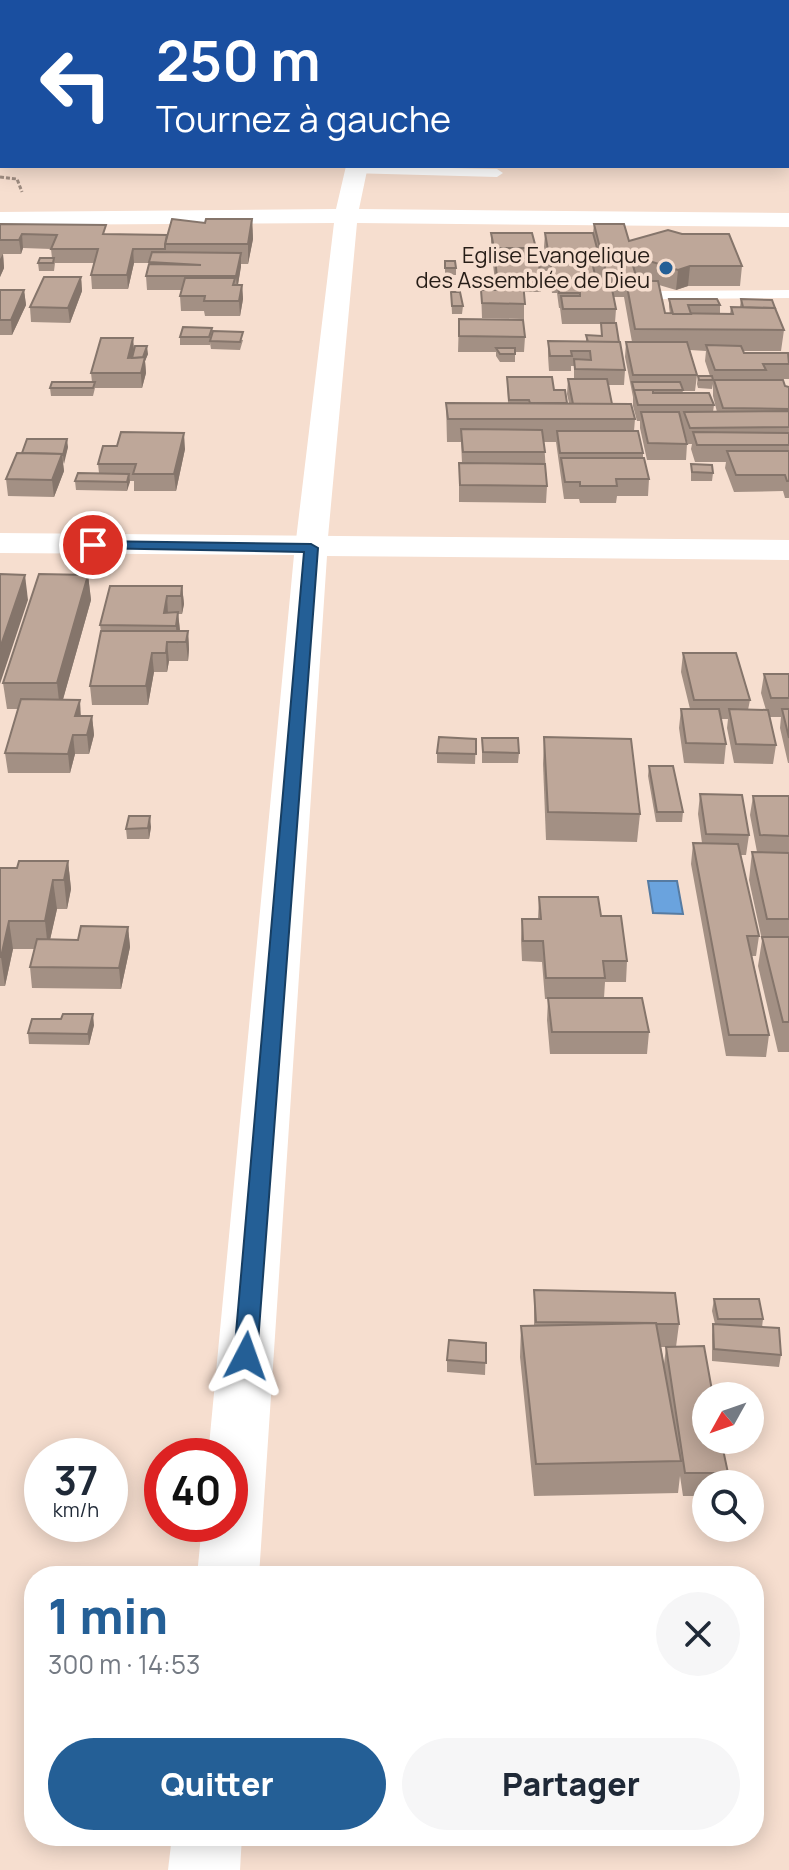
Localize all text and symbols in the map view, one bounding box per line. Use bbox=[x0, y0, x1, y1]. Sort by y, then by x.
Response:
text: 250 m bbox=[156, 21, 321, 98]
icon: left bbox=[24, 32, 128, 136]
text: Tournez à gauche bbox=[156, 94, 451, 143]
place label: Eglise Evangelique des Assemblée de Dieu bbox=[416, 240, 650, 295]
marker: Eglise Evangelique des Assemblée de Dieu bbox=[657, 259, 675, 277]
pin bbox=[59, 511, 127, 579]
icon: arrive bbox=[71, 523, 115, 567]
position arrow bbox=[204, 1314, 288, 1398]
north arrow bbox=[692, 1382, 764, 1454]
map controls bbox=[692, 1382, 764, 1542]
speed limit sign: 40 bbox=[144, 1438, 248, 1542]
text: 37 bbox=[54, 1452, 98, 1507]
button: search bbox=[692, 1470, 764, 1542]
text: km/h bbox=[53, 1496, 99, 1523]
text: 1 min bbox=[48, 1583, 168, 1648]
button: close bbox=[656, 1592, 740, 1676]
text: 300 m · 14:53 bbox=[48, 1646, 200, 1682]
button: Quitter bbox=[48, 1738, 386, 1830]
button: Partager bbox=[402, 1738, 740, 1830]

